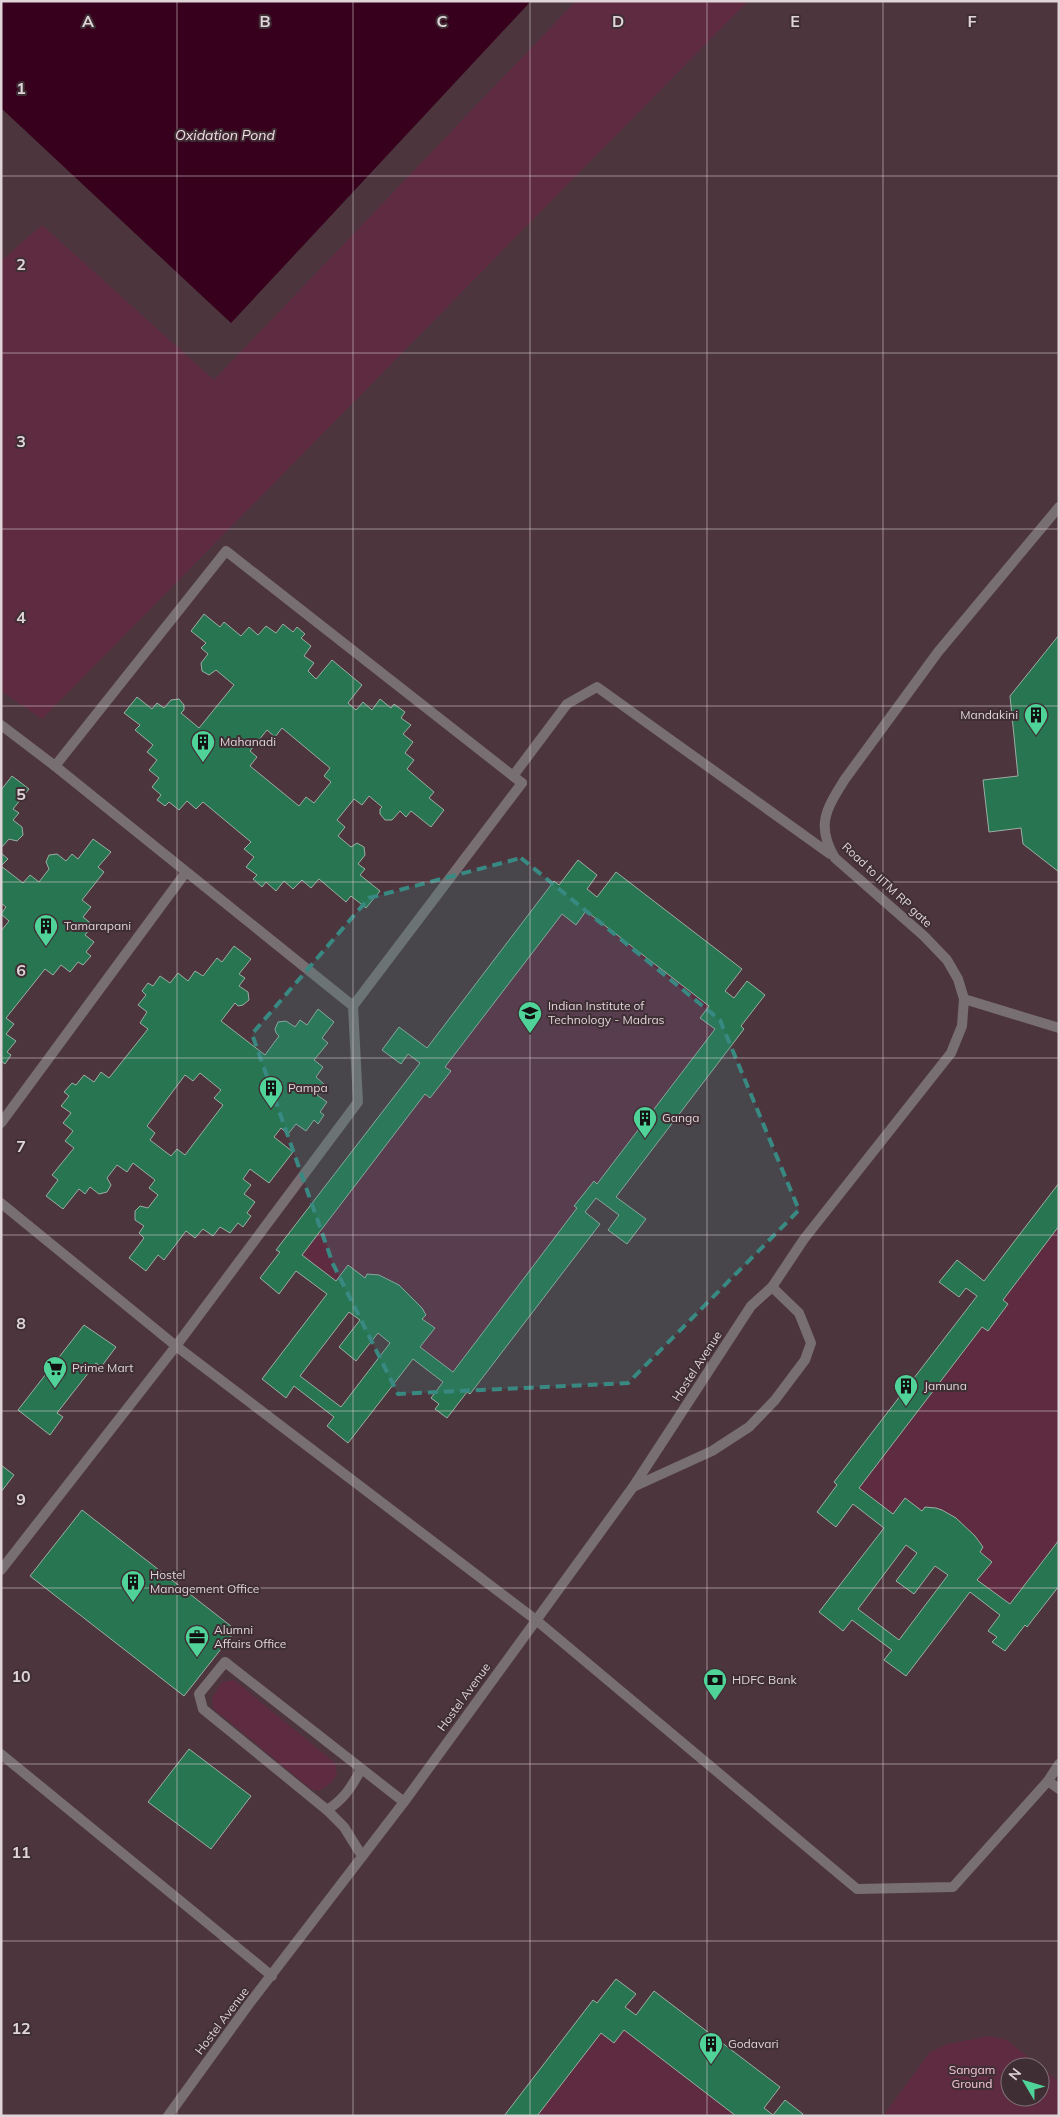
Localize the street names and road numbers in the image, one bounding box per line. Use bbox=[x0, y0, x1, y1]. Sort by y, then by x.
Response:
street label: Road to IITM RP gate bbox=[839, 839, 936, 930]
street label: Hostel Avenue bbox=[668, 1328, 725, 1404]
street label: Hostel Avenue bbox=[434, 1660, 493, 1734]
street label: Hostel Avenue bbox=[191, 1984, 252, 2057]

